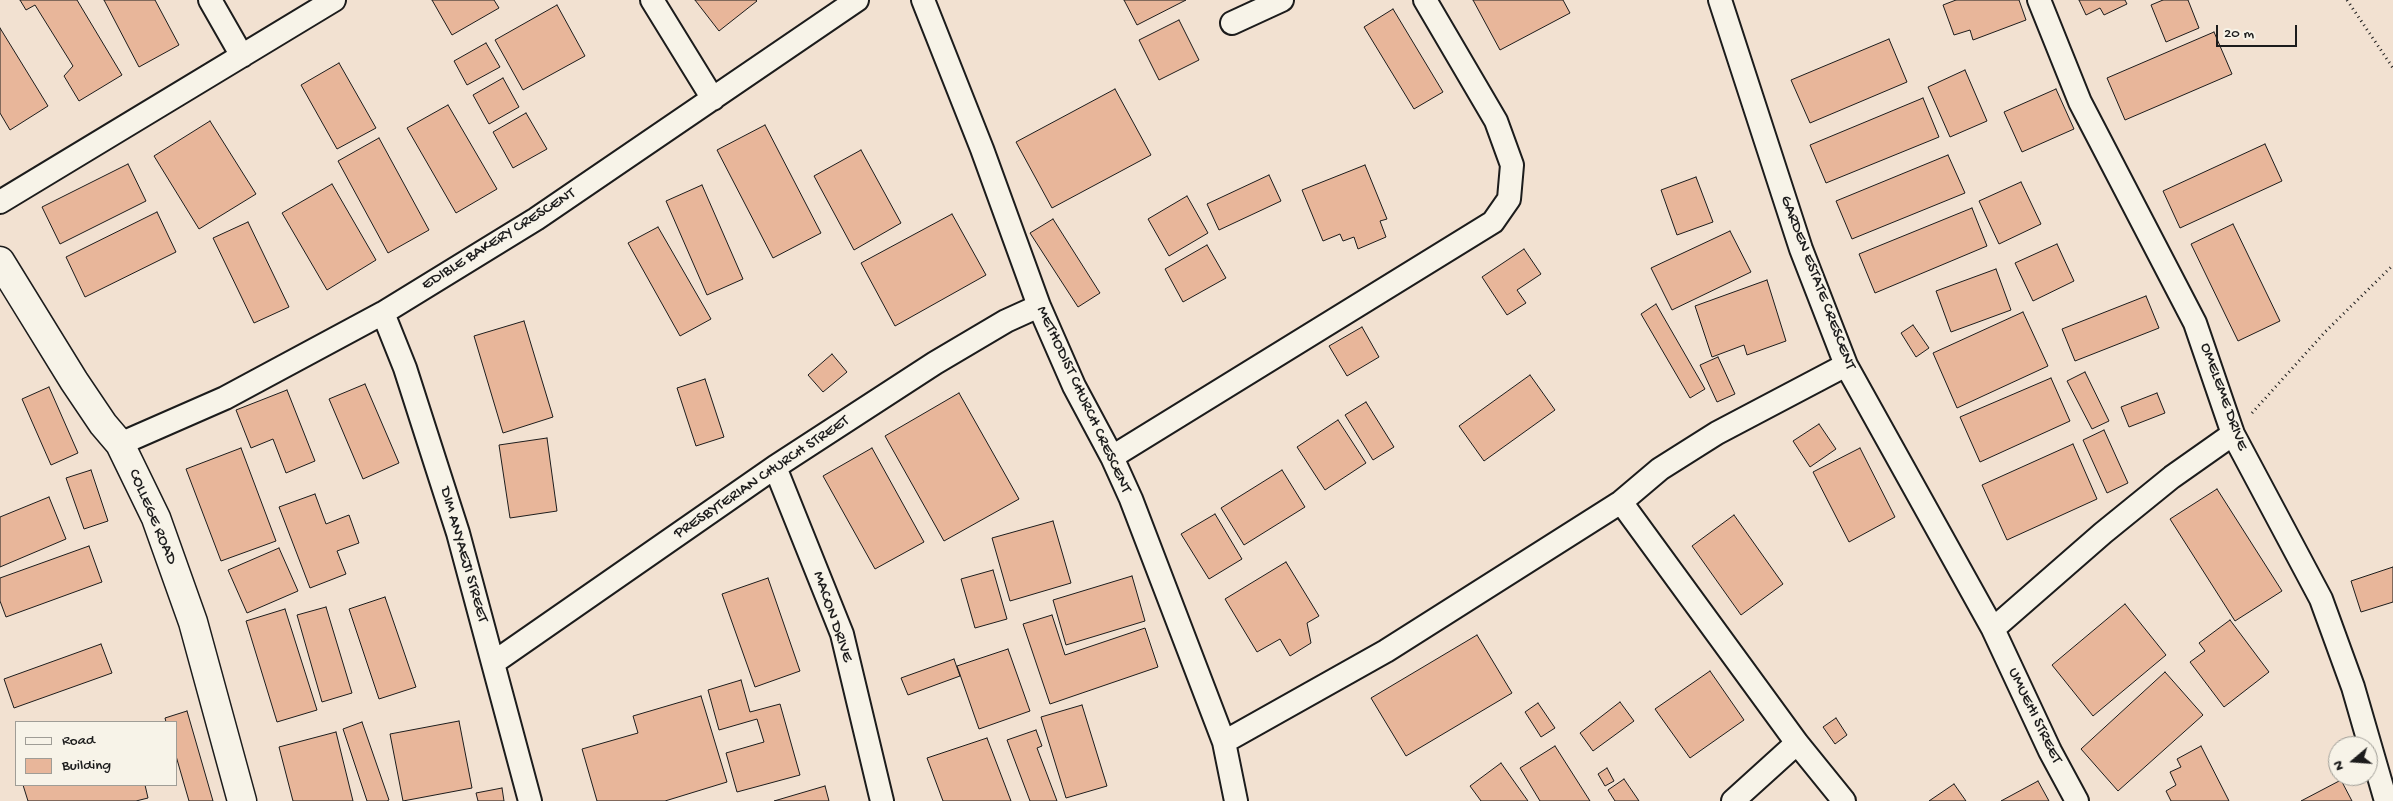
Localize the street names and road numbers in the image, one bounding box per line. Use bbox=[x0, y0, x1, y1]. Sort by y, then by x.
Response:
street label: EDIBLE BAKERY CRESCENT bbox=[419, 185, 579, 295]
street label: GARDEN ESTATE CRESCENT bbox=[1775, 193, 1859, 373]
street label: METHODIST CHURCH CRESCENT bbox=[1031, 303, 1135, 497]
street label: OMELEME DRIVE bbox=[2195, 341, 2251, 453]
street label: PRESBYTERIAN CHURCH STREET bbox=[671, 412, 853, 544]
street label: COLLEGE ROAD bbox=[123, 466, 181, 568]
street label: DIM ANYAEJI STREET bbox=[434, 485, 492, 625]
street label: MACON DRIVE bbox=[808, 569, 856, 665]
street label: UMUEHI STREET bbox=[2002, 665, 2066, 767]

